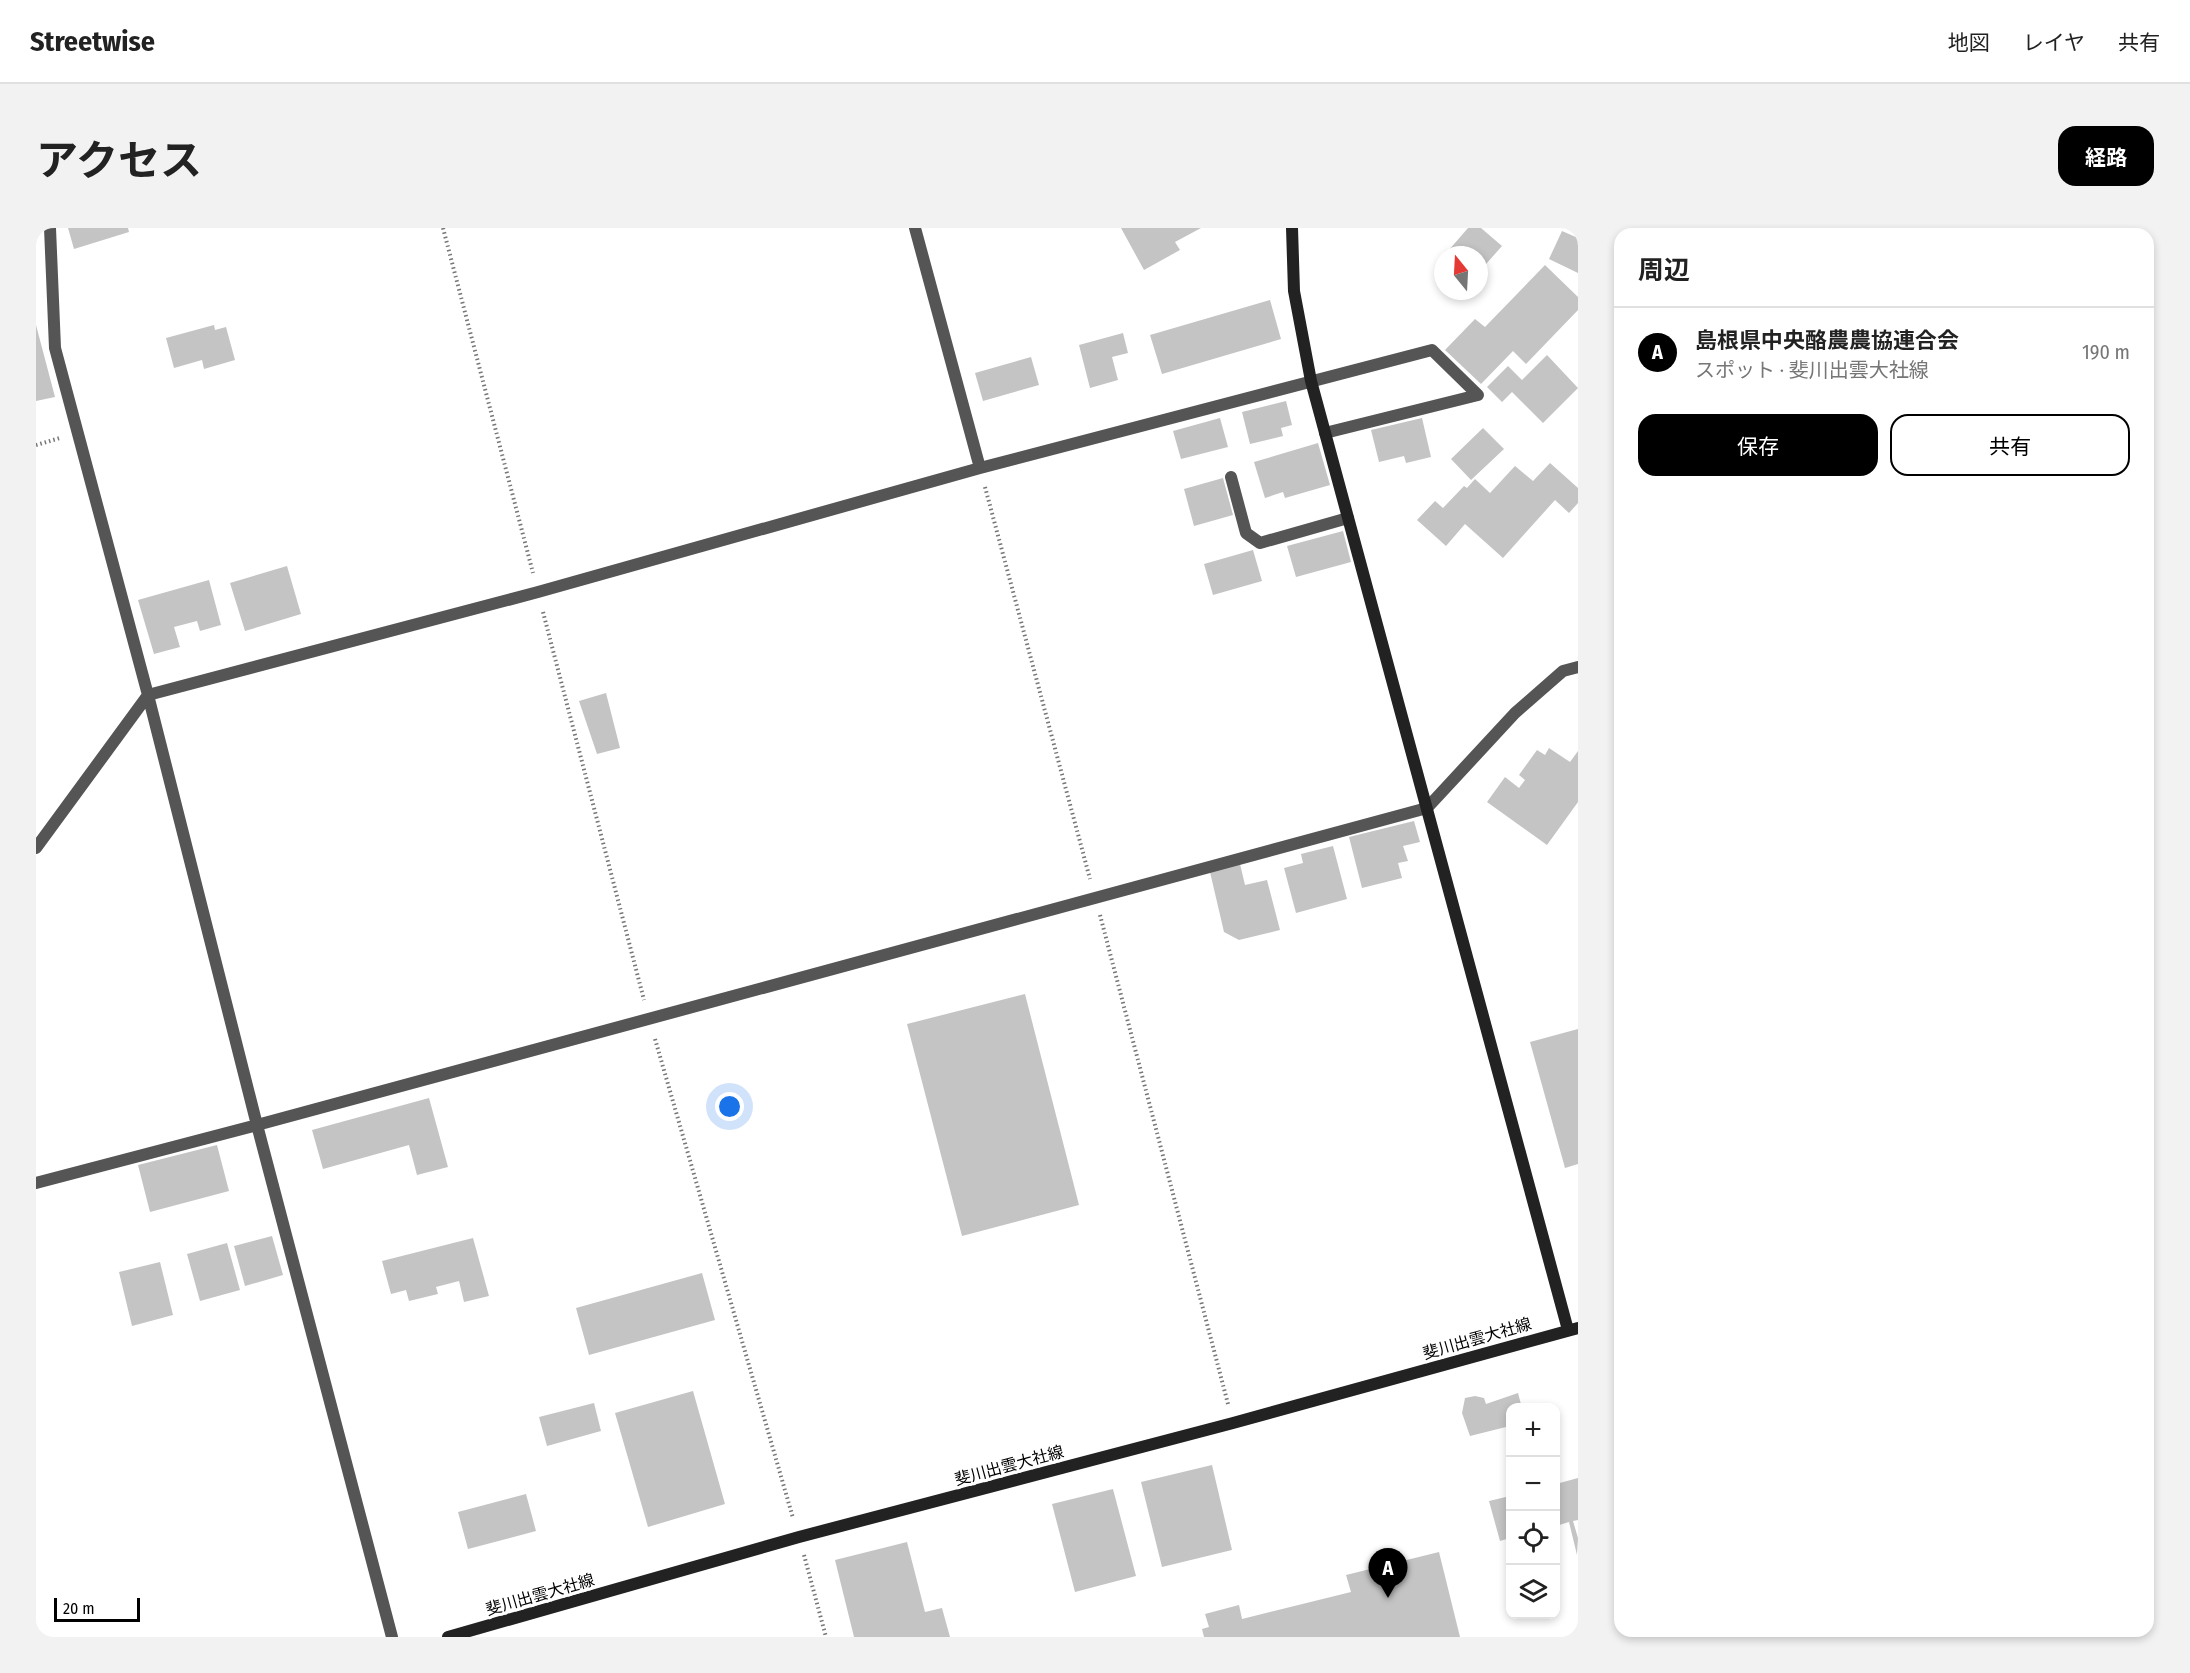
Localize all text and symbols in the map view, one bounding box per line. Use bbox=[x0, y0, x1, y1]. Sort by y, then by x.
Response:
text: Streetwise bbox=[30, 25, 155, 58]
text: 地図 bbox=[1948, 30, 1990, 56]
text: レイヤ bbox=[2023, 30, 2085, 56]
text: 共有 bbox=[2118, 30, 2160, 56]
button: 経路 bbox=[2058, 126, 2154, 186]
text: アクセス bbox=[36, 136, 202, 186]
north arrow bbox=[1434, 246, 1488, 300]
text: 周辺 bbox=[1638, 255, 1690, 286]
text: 島根県中央酪農農協連合会 bbox=[1695, 327, 1959, 354]
text: A bbox=[1652, 340, 1663, 364]
text: 190 m bbox=[2082, 340, 2130, 364]
text: スポット · 斐川出雲大社線 bbox=[1695, 358, 1929, 382]
button: 保存 bbox=[1638, 414, 1878, 476]
button: 共有 bbox=[1890, 414, 2130, 476]
your location bbox=[715, 1092, 744, 1121]
street label: 斐川出雲大社線 bbox=[1421, 1314, 1534, 1363]
map controls bbox=[1506, 1403, 1560, 1619]
button: + bbox=[1506, 1403, 1560, 1457]
street label: 斐川出雲大社線 bbox=[953, 1442, 1066, 1489]
button: − bbox=[1506, 1457, 1560, 1511]
button: locate bbox=[1506, 1511, 1560, 1565]
pin: A bbox=[1368, 1548, 1408, 1598]
button: layers bbox=[1506, 1565, 1560, 1619]
street label: 斐川出雲大社線 bbox=[484, 1570, 597, 1619]
scale bar bbox=[54, 1595, 140, 1622]
text: 20 m bbox=[63, 1599, 94, 1618]

